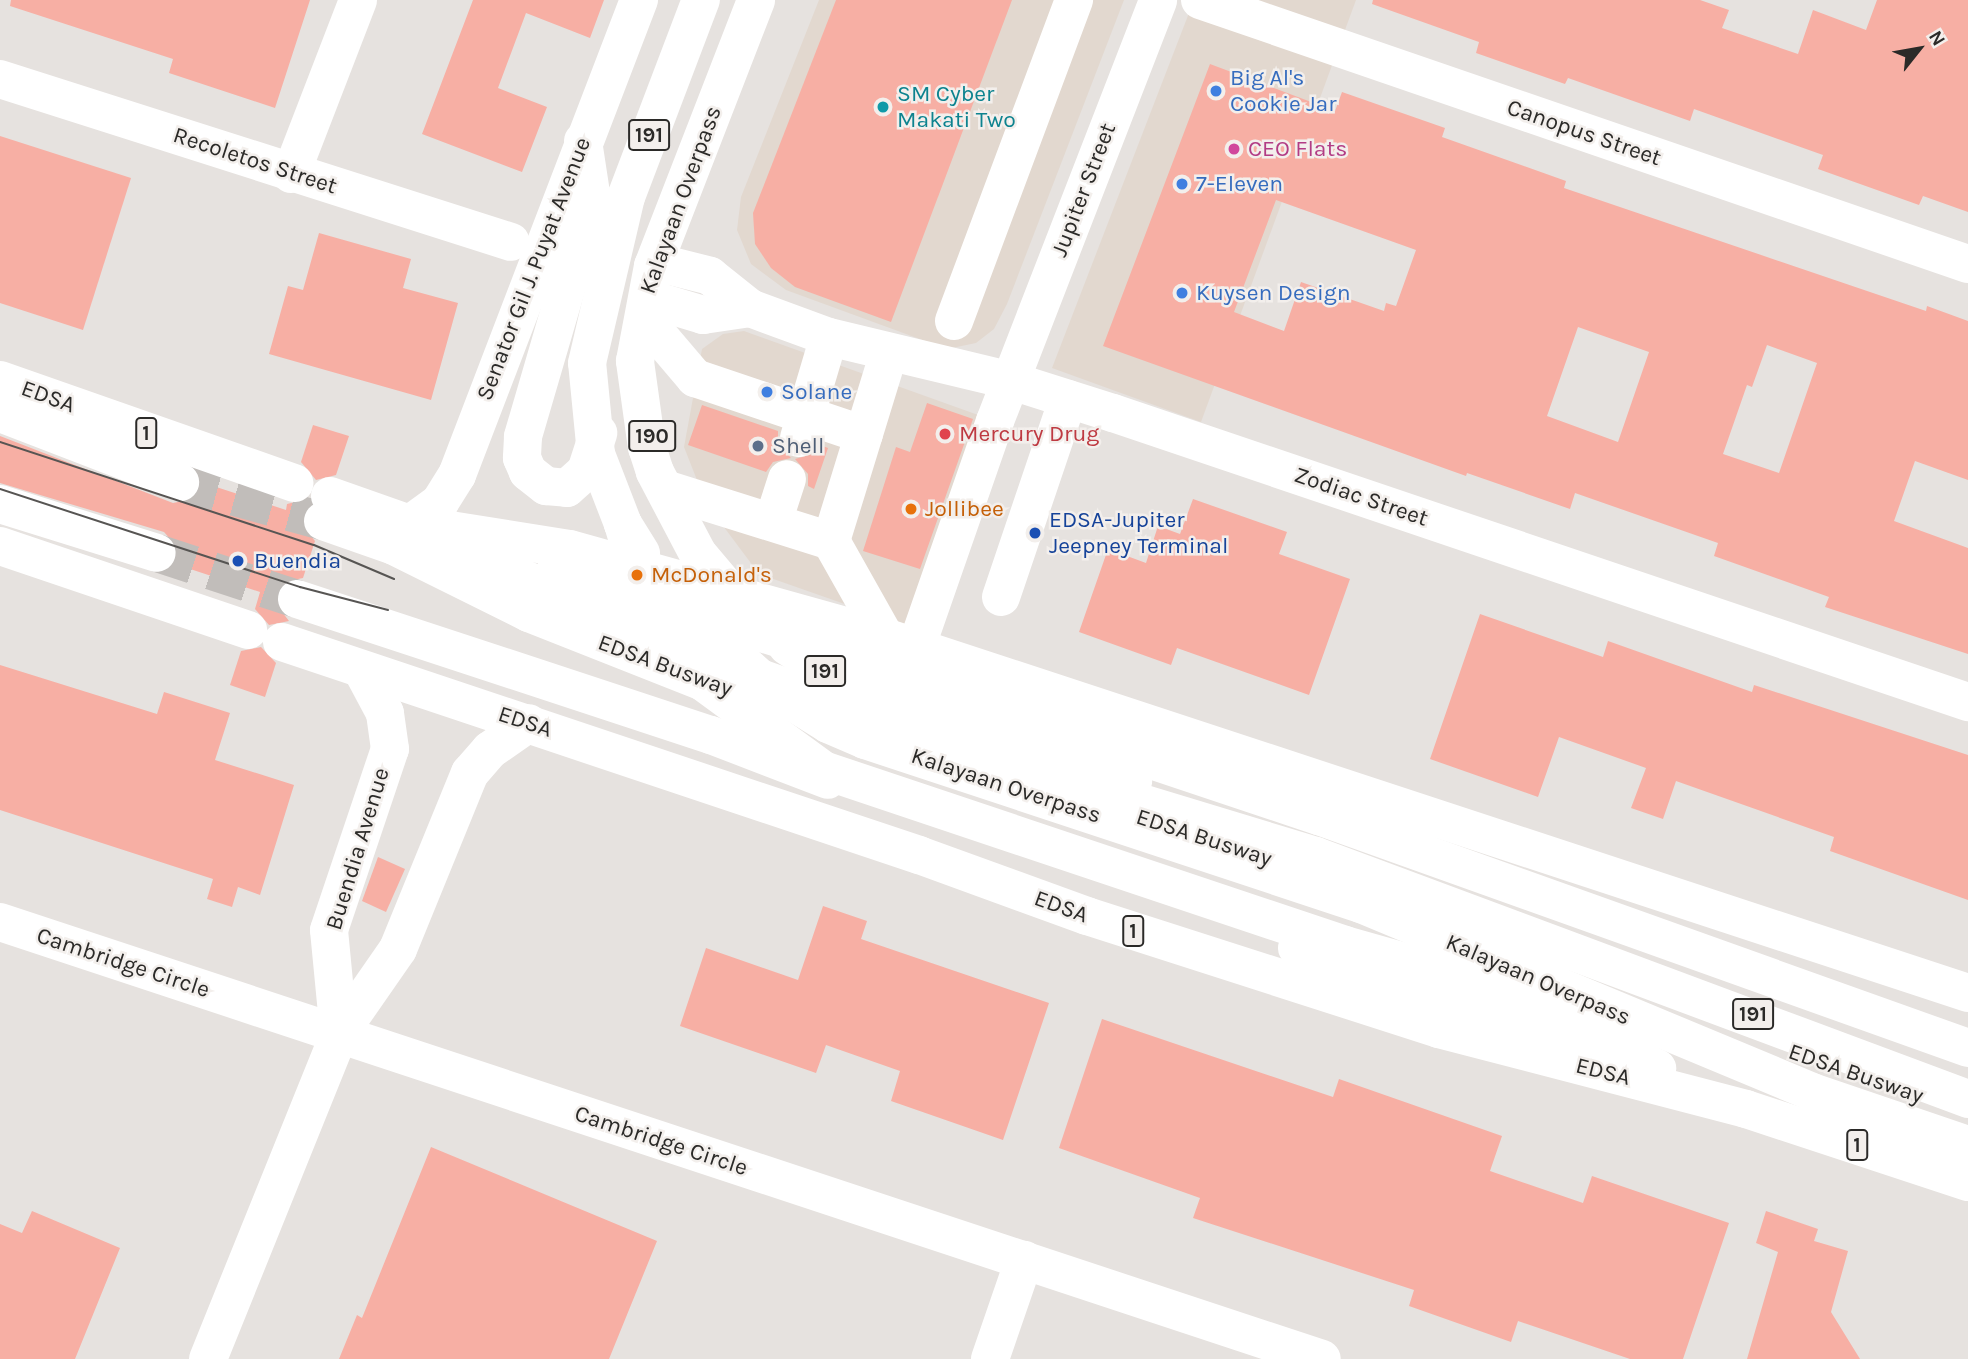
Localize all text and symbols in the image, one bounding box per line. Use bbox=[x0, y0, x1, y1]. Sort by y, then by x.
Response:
north arrow bbox=[1884, 14, 1954, 84]
text: N bbox=[1924, 27, 1950, 50]
place label: Big Al's Cookie Jar bbox=[1230, 64, 1337, 118]
place label: SM Cyber Makati Two bbox=[897, 80, 1016, 134]
marker: Big Al's Cookie Jar bbox=[1208, 83, 1224, 99]
street label: Canopus Street bbox=[1503, 94, 1665, 172]
marker: SM Cyber Makati Two bbox=[875, 99, 891, 115]
street label: Kalayaan Overpass bbox=[634, 102, 728, 298]
road number: 191 bbox=[628, 118, 670, 152]
street label: Jupiter Street bbox=[1046, 119, 1122, 261]
street label: Recoletos Street bbox=[170, 122, 340, 200]
street label: Senator Gil J. Puyat Avenue bbox=[471, 134, 597, 404]
place label: CEO Flats bbox=[1248, 135, 1347, 163]
marker: CEO Flats bbox=[1226, 141, 1242, 157]
place label: 7-Eleven bbox=[1196, 170, 1283, 198]
marker: 7-Eleven bbox=[1174, 176, 1190, 192]
place label: Kuysen Design bbox=[1196, 279, 1351, 307]
marker: Kuysen Design bbox=[1174, 285, 1190, 301]
street label: EDSA bbox=[17, 375, 79, 419]
place label: Solane bbox=[781, 378, 852, 406]
marker: Solane bbox=[759, 384, 775, 400]
road number: 1 bbox=[134, 416, 158, 450]
road number: 190 bbox=[628, 418, 676, 453]
place label: Mercury Drug bbox=[959, 420, 1099, 448]
marker: Mercury Drug bbox=[937, 426, 953, 442]
place label: Shell bbox=[772, 432, 824, 460]
marker: Shell bbox=[750, 438, 766, 454]
street label: Zodiac Street bbox=[1290, 461, 1432, 533]
place label: Jollibee bbox=[925, 495, 1004, 523]
marker: Jollibee bbox=[903, 501, 919, 517]
place label: EDSA-Jupiter Jeepney Terminal bbox=[1049, 506, 1228, 560]
marker: EDSA-Jupiter Jeepney Terminal bbox=[1027, 525, 1043, 541]
place label: Buendia bbox=[254, 547, 341, 575]
marker: Buendia bbox=[228, 551, 248, 571]
place label: McDonald's bbox=[651, 561, 772, 589]
marker: McDonald's bbox=[629, 567, 645, 583]
street label: EDSA Busway bbox=[594, 629, 736, 703]
road number: 191 bbox=[804, 654, 846, 688]
street label: EDSA bbox=[494, 700, 556, 744]
street label: Kalayaan Overpass bbox=[908, 742, 1104, 830]
street label: Buendia Avenue bbox=[320, 765, 396, 933]
street label: EDSA Busway bbox=[1133, 803, 1275, 873]
street label: EDSA bbox=[1030, 885, 1092, 929]
road number: 1 bbox=[1121, 914, 1145, 948]
street label: Cambridge Circle bbox=[33, 922, 213, 1004]
street label: Kalayaan Overpass bbox=[1442, 929, 1634, 1031]
road number: 191 bbox=[1732, 996, 1774, 1032]
street label: EDSA Busway bbox=[1785, 1038, 1927, 1110]
street label: EDSA bbox=[1573, 1052, 1633, 1092]
street label: Cambridge Circle bbox=[571, 1100, 751, 1182]
road number: 1 bbox=[1845, 1128, 1869, 1162]

